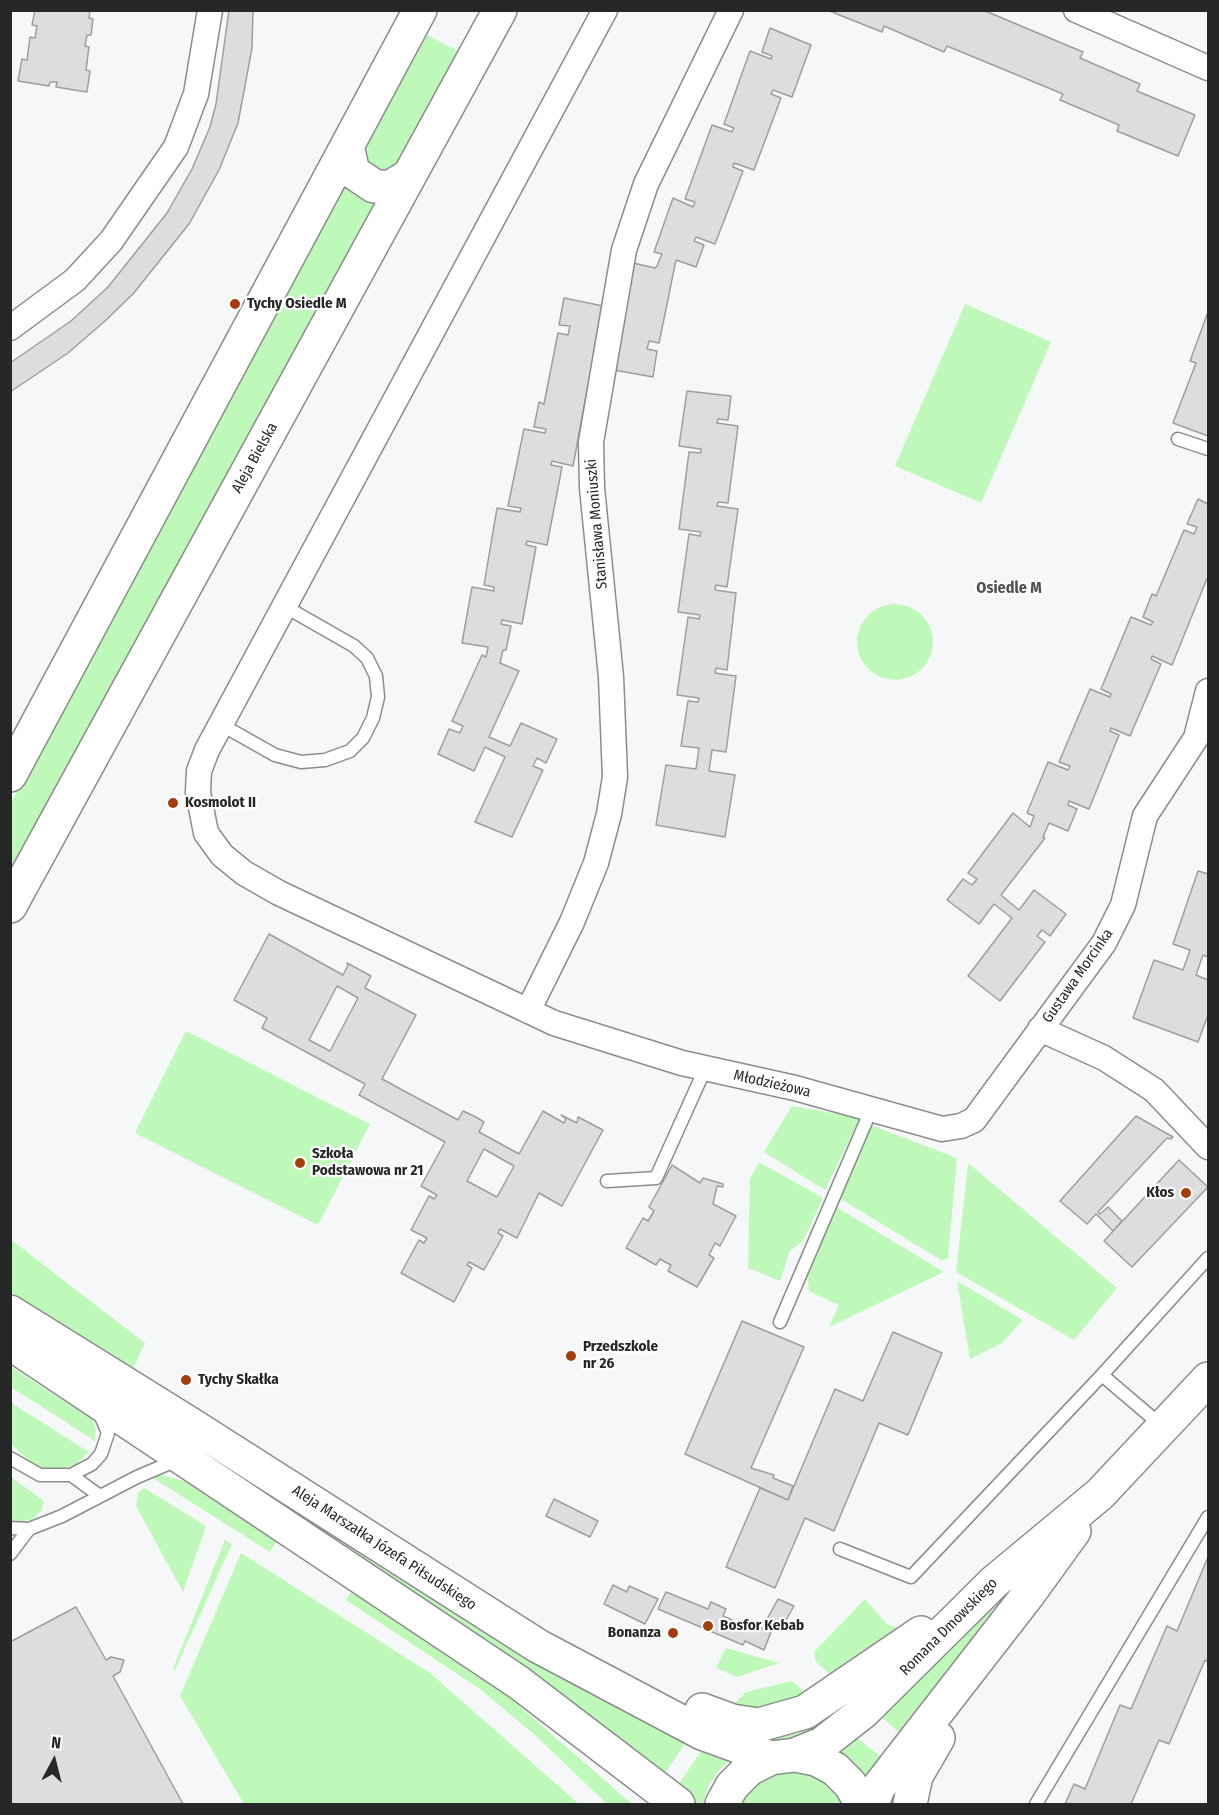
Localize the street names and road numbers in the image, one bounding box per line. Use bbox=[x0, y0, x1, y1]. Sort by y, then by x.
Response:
street label: Aleja Bielska bbox=[228, 420, 282, 496]
street label: Stanisława Moniuszki bbox=[582, 458, 612, 590]
street label: Gustawa Morcinka bbox=[1039, 925, 1117, 1027]
street label: Młodzieżowa bbox=[732, 1066, 812, 1102]
street label: Aleja Marszałka Józefa Piłsudskiego bbox=[288, 1482, 480, 1614]
street label: Romana Dmowskiego bbox=[896, 1574, 1002, 1680]

